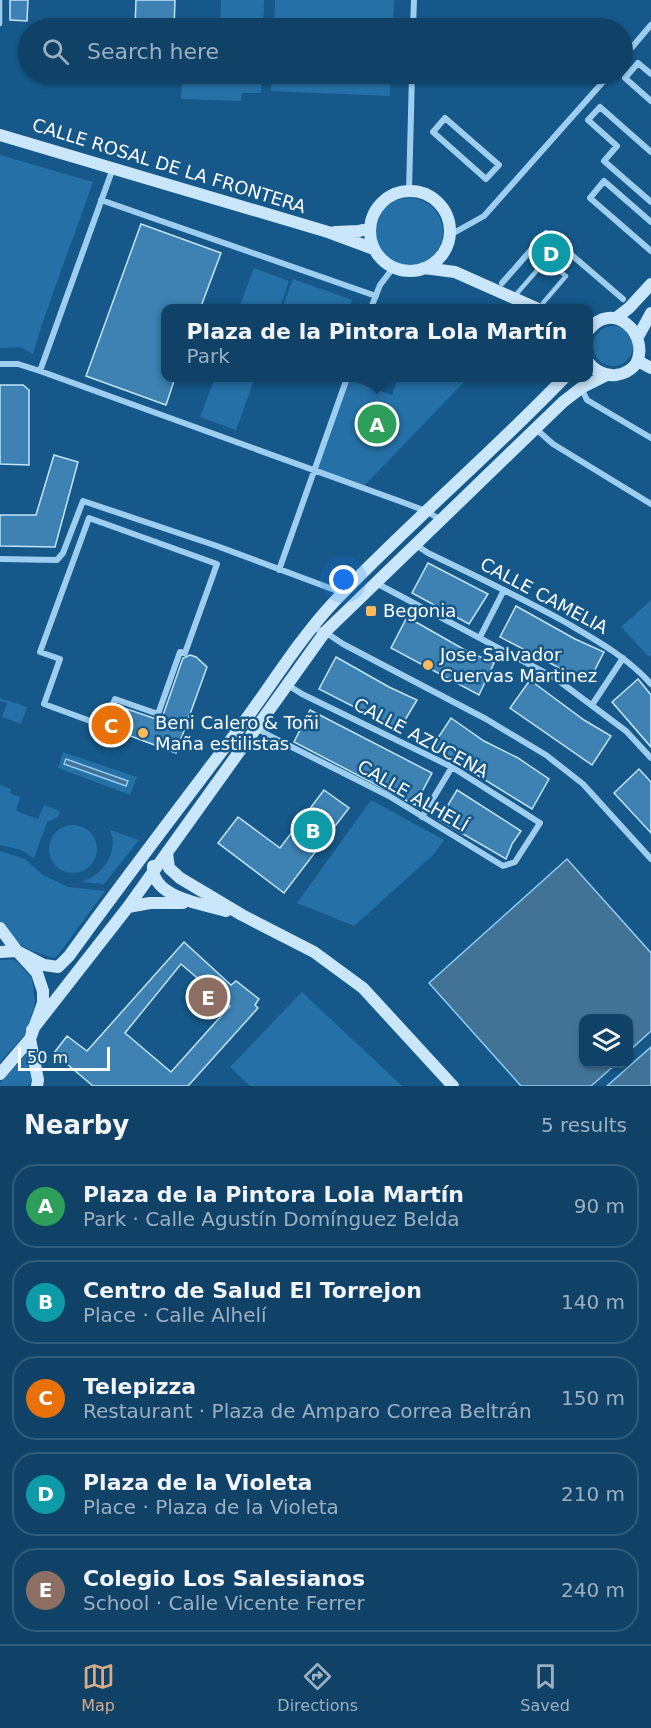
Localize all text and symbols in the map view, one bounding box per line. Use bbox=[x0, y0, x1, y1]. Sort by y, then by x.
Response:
search box bbox=[18, 18, 633, 84]
icon: search bbox=[39, 35, 72, 68]
text: Search here bbox=[87, 39, 219, 64]
street label: CALLE ROSAL DE LA FRONTERA bbox=[30, 114, 309, 217]
pin: D bbox=[532, 230, 570, 276]
popup bbox=[161, 304, 593, 382]
text: Plaza de la Pintora Lola Martín bbox=[187, 319, 568, 344]
text: Park bbox=[187, 344, 230, 368]
pin: A bbox=[358, 402, 397, 446]
street label: CALLE CAMELIA bbox=[477, 553, 612, 638]
your location bbox=[329, 565, 358, 594]
place label: Begonia bbox=[383, 600, 456, 621]
marker: Begonia bbox=[364, 604, 378, 618]
place label: Jose Salvador Cuervas Martinez bbox=[439, 644, 597, 686]
marker: Jose Salvador Cuervas Martinez bbox=[421, 658, 435, 672]
street label: CALLE AZUCENA bbox=[350, 693, 493, 782]
pin: C bbox=[92, 702, 130, 748]
place label: Beni Calero & Toñi Maña estilistas bbox=[155, 712, 319, 754]
marker: Beni Calero & Toñi Maña estilistas bbox=[136, 726, 150, 740]
street label: CALLE ALHELÍ bbox=[354, 755, 472, 836]
pin: B bbox=[294, 808, 332, 852]
pin: E bbox=[188, 974, 228, 1020]
map controls bbox=[579, 1014, 633, 1068]
button: layers bbox=[579, 1014, 633, 1068]
scale bar bbox=[18, 1044, 110, 1072]
text: 50 m bbox=[27, 1048, 68, 1067]
text: Nearby bbox=[24, 1110, 129, 1140]
text: 5 results bbox=[541, 1113, 627, 1137]
text: Plaza de la Pintora Lola Martín bbox=[83, 1182, 464, 1207]
text: A bbox=[38, 1194, 53, 1218]
text: 90 m bbox=[574, 1194, 625, 1218]
text: Park · Calle Agustín Domínguez Belda bbox=[83, 1207, 460, 1231]
text: Centro de Salud El Torrejon bbox=[83, 1278, 422, 1303]
text: B bbox=[38, 1290, 53, 1314]
text: 140 m bbox=[561, 1290, 625, 1314]
text: Place · Calle Alhelí bbox=[83, 1303, 267, 1327]
text: Telepizza bbox=[83, 1374, 196, 1399]
text: C bbox=[38, 1386, 53, 1410]
text: 150 m bbox=[561, 1386, 625, 1410]
text: Restaurant · Plaza de Amparo Correa Beltrán bbox=[83, 1399, 532, 1423]
text: Plaza de la Violeta bbox=[83, 1470, 312, 1495]
text: D bbox=[37, 1482, 54, 1506]
text: 210 m bbox=[561, 1482, 625, 1506]
text: Place · Plaza de la Violeta bbox=[83, 1495, 339, 1519]
text: Colegio Los Salesianos bbox=[83, 1566, 365, 1591]
text: E bbox=[39, 1578, 52, 1602]
text: 240 m bbox=[561, 1578, 625, 1602]
text: School · Calle Vicente Ferrer bbox=[83, 1591, 365, 1615]
tab: Map bbox=[81, 1660, 115, 1715]
tab: Directions bbox=[277, 1660, 358, 1715]
tab: Saved bbox=[520, 1660, 570, 1715]

